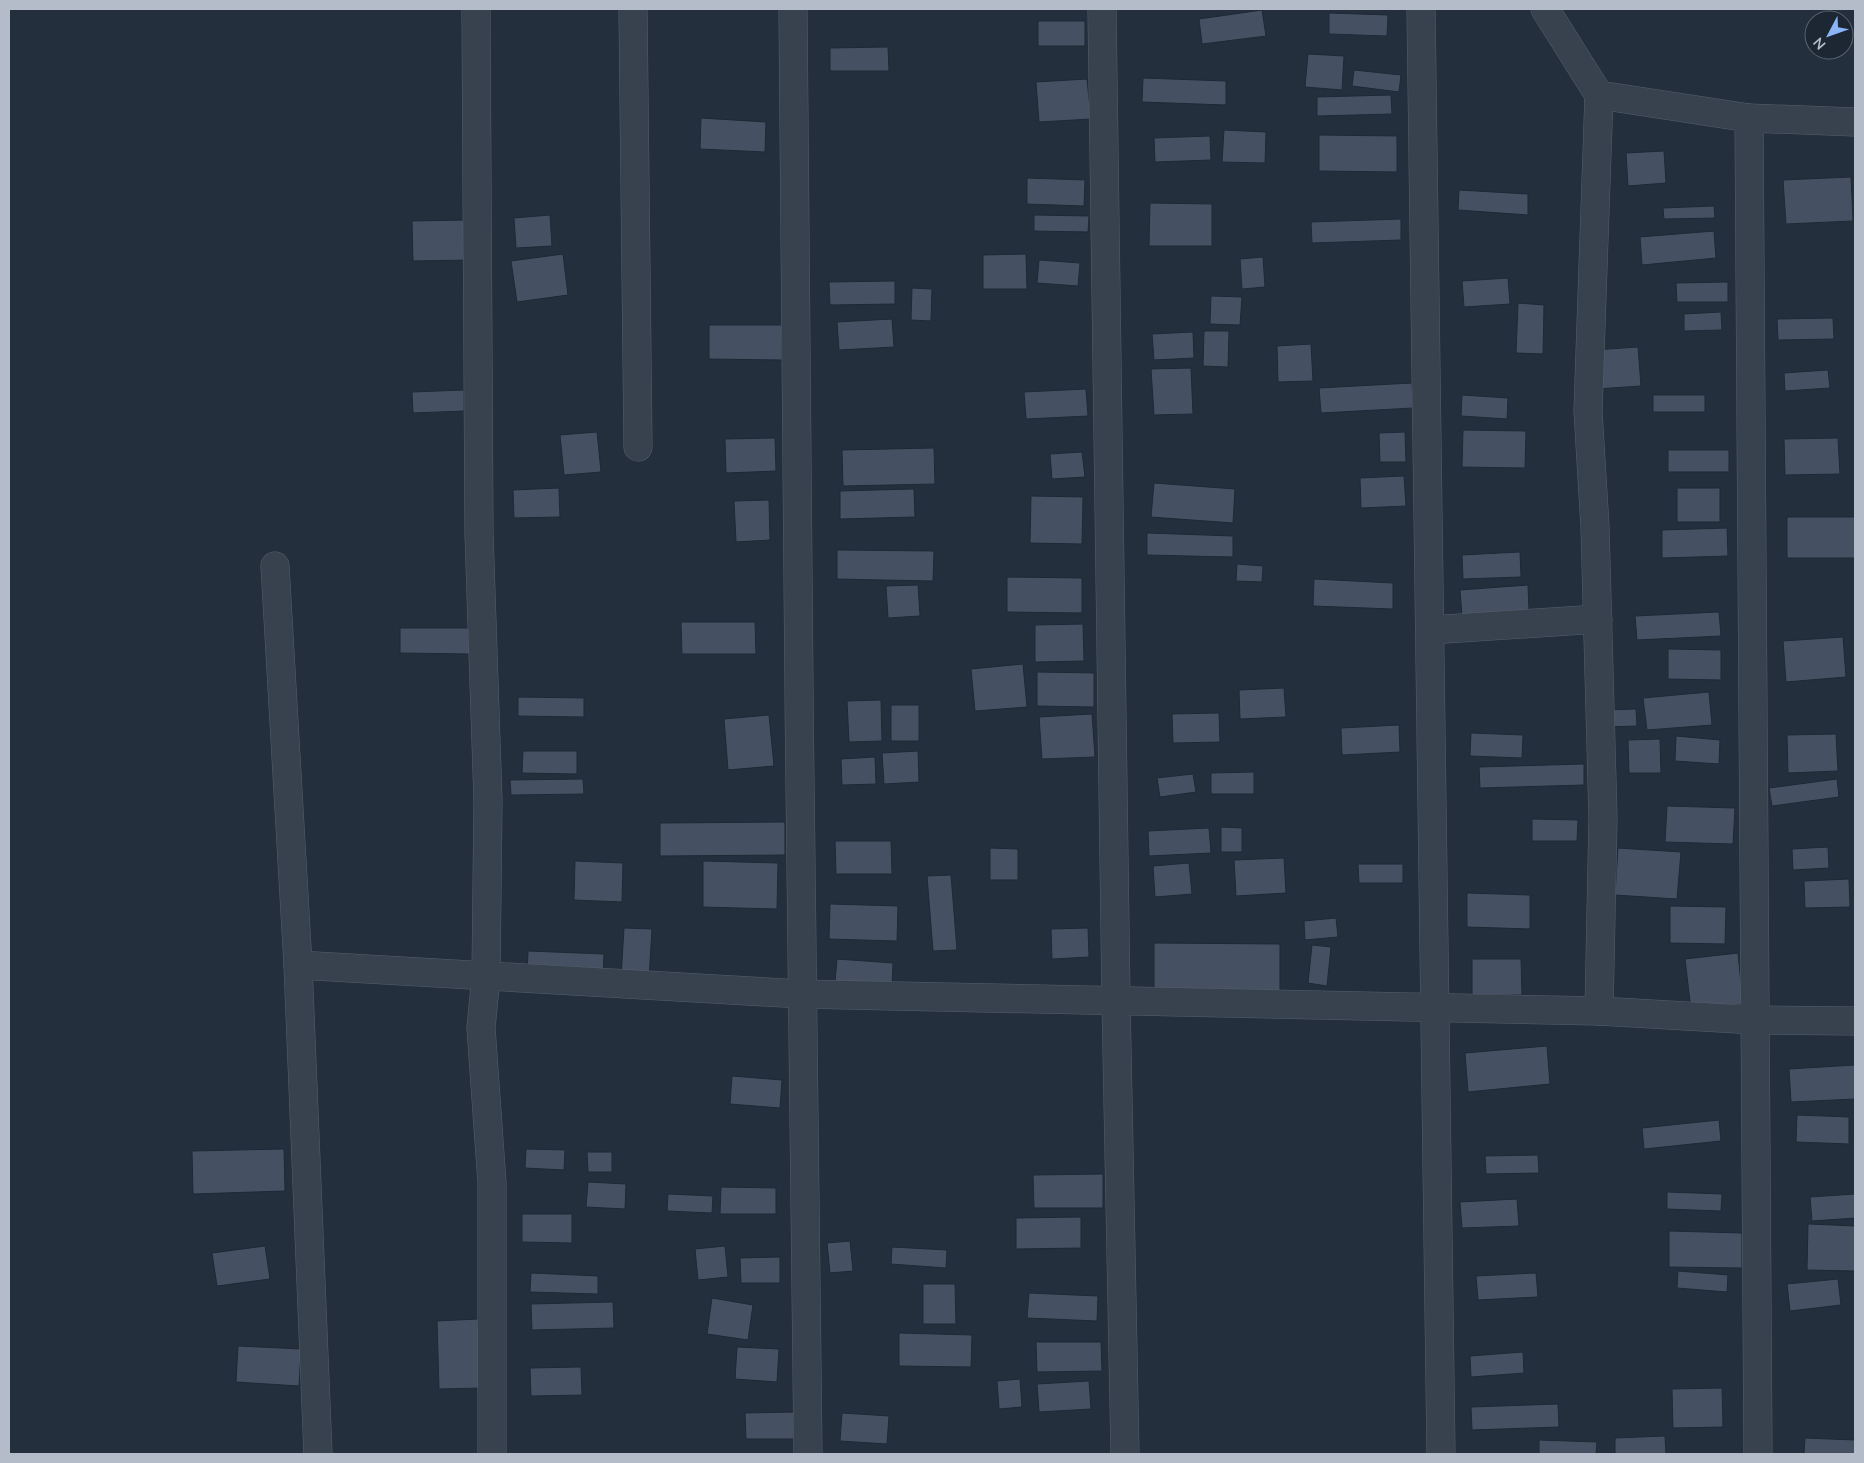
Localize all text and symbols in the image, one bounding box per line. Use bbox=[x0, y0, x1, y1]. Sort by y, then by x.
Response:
north arrow bbox=[1804, 10, 1854, 60]
text: N bbox=[1809, 33, 1830, 53]

